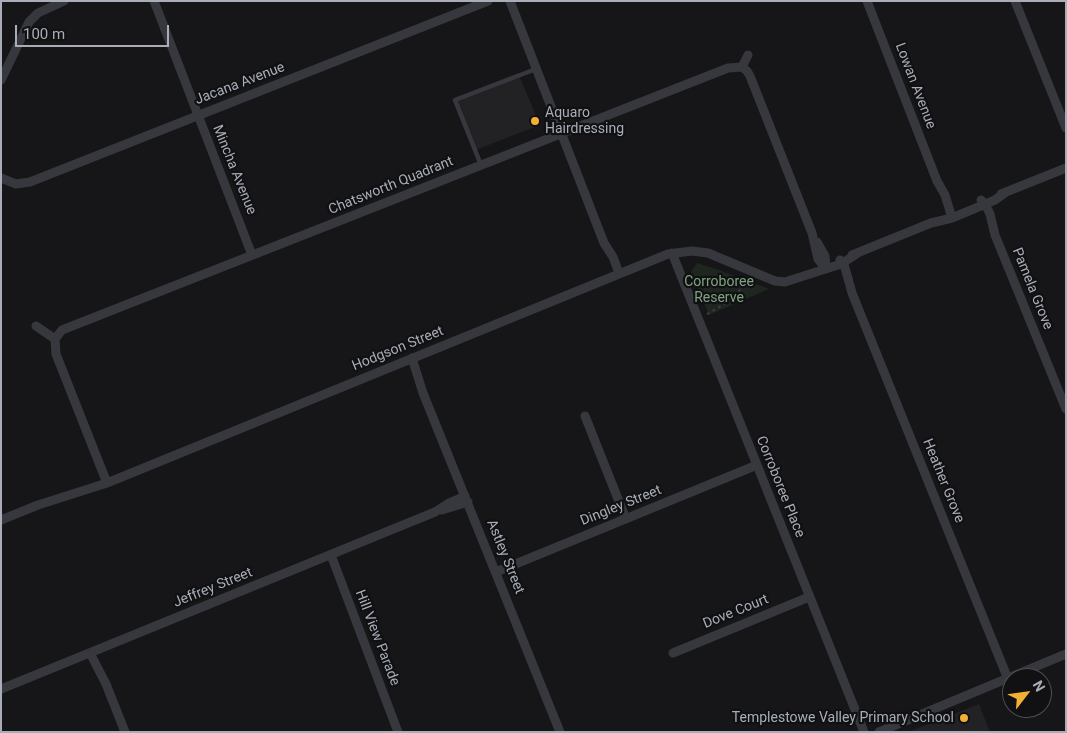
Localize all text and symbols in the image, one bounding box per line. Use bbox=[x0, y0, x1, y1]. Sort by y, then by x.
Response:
scale bar bbox=[18, 15, 171, 47]
text: 100 m bbox=[23, 25, 65, 43]
street label: Lowan Avenue bbox=[891, 41, 939, 131]
street label: Jacana Avenue bbox=[193, 59, 287, 109]
place label: Aquaro Hairdressing bbox=[545, 105, 624, 138]
marker: Aquaro Hairdressing bbox=[529, 115, 541, 127]
street label: Mincha Avenue bbox=[208, 123, 260, 217]
street label: Chatsworth Quadrant bbox=[326, 153, 456, 219]
street label: Pamela Grove bbox=[1008, 246, 1056, 332]
park label: Corroboree Reserve bbox=[684, 274, 754, 306]
street label: Hodgson Street bbox=[350, 323, 446, 375]
street label: Corroboree Place bbox=[752, 434, 808, 540]
street label: Heather Grove bbox=[919, 437, 967, 525]
street label: Dingley Street bbox=[578, 482, 664, 530]
street label: Astley Street bbox=[482, 517, 528, 597]
street label: Jeffrey Street bbox=[171, 565, 255, 611]
street label: Hill View Parade bbox=[351, 588, 403, 688]
street label: Dove Court bbox=[701, 591, 771, 633]
north arrow bbox=[1002, 668, 1052, 718]
text: N bbox=[1030, 678, 1049, 694]
place label: Templestowe Valley Primary School bbox=[732, 710, 954, 726]
marker: Templestowe Valley Primary School bbox=[958, 712, 970, 724]

